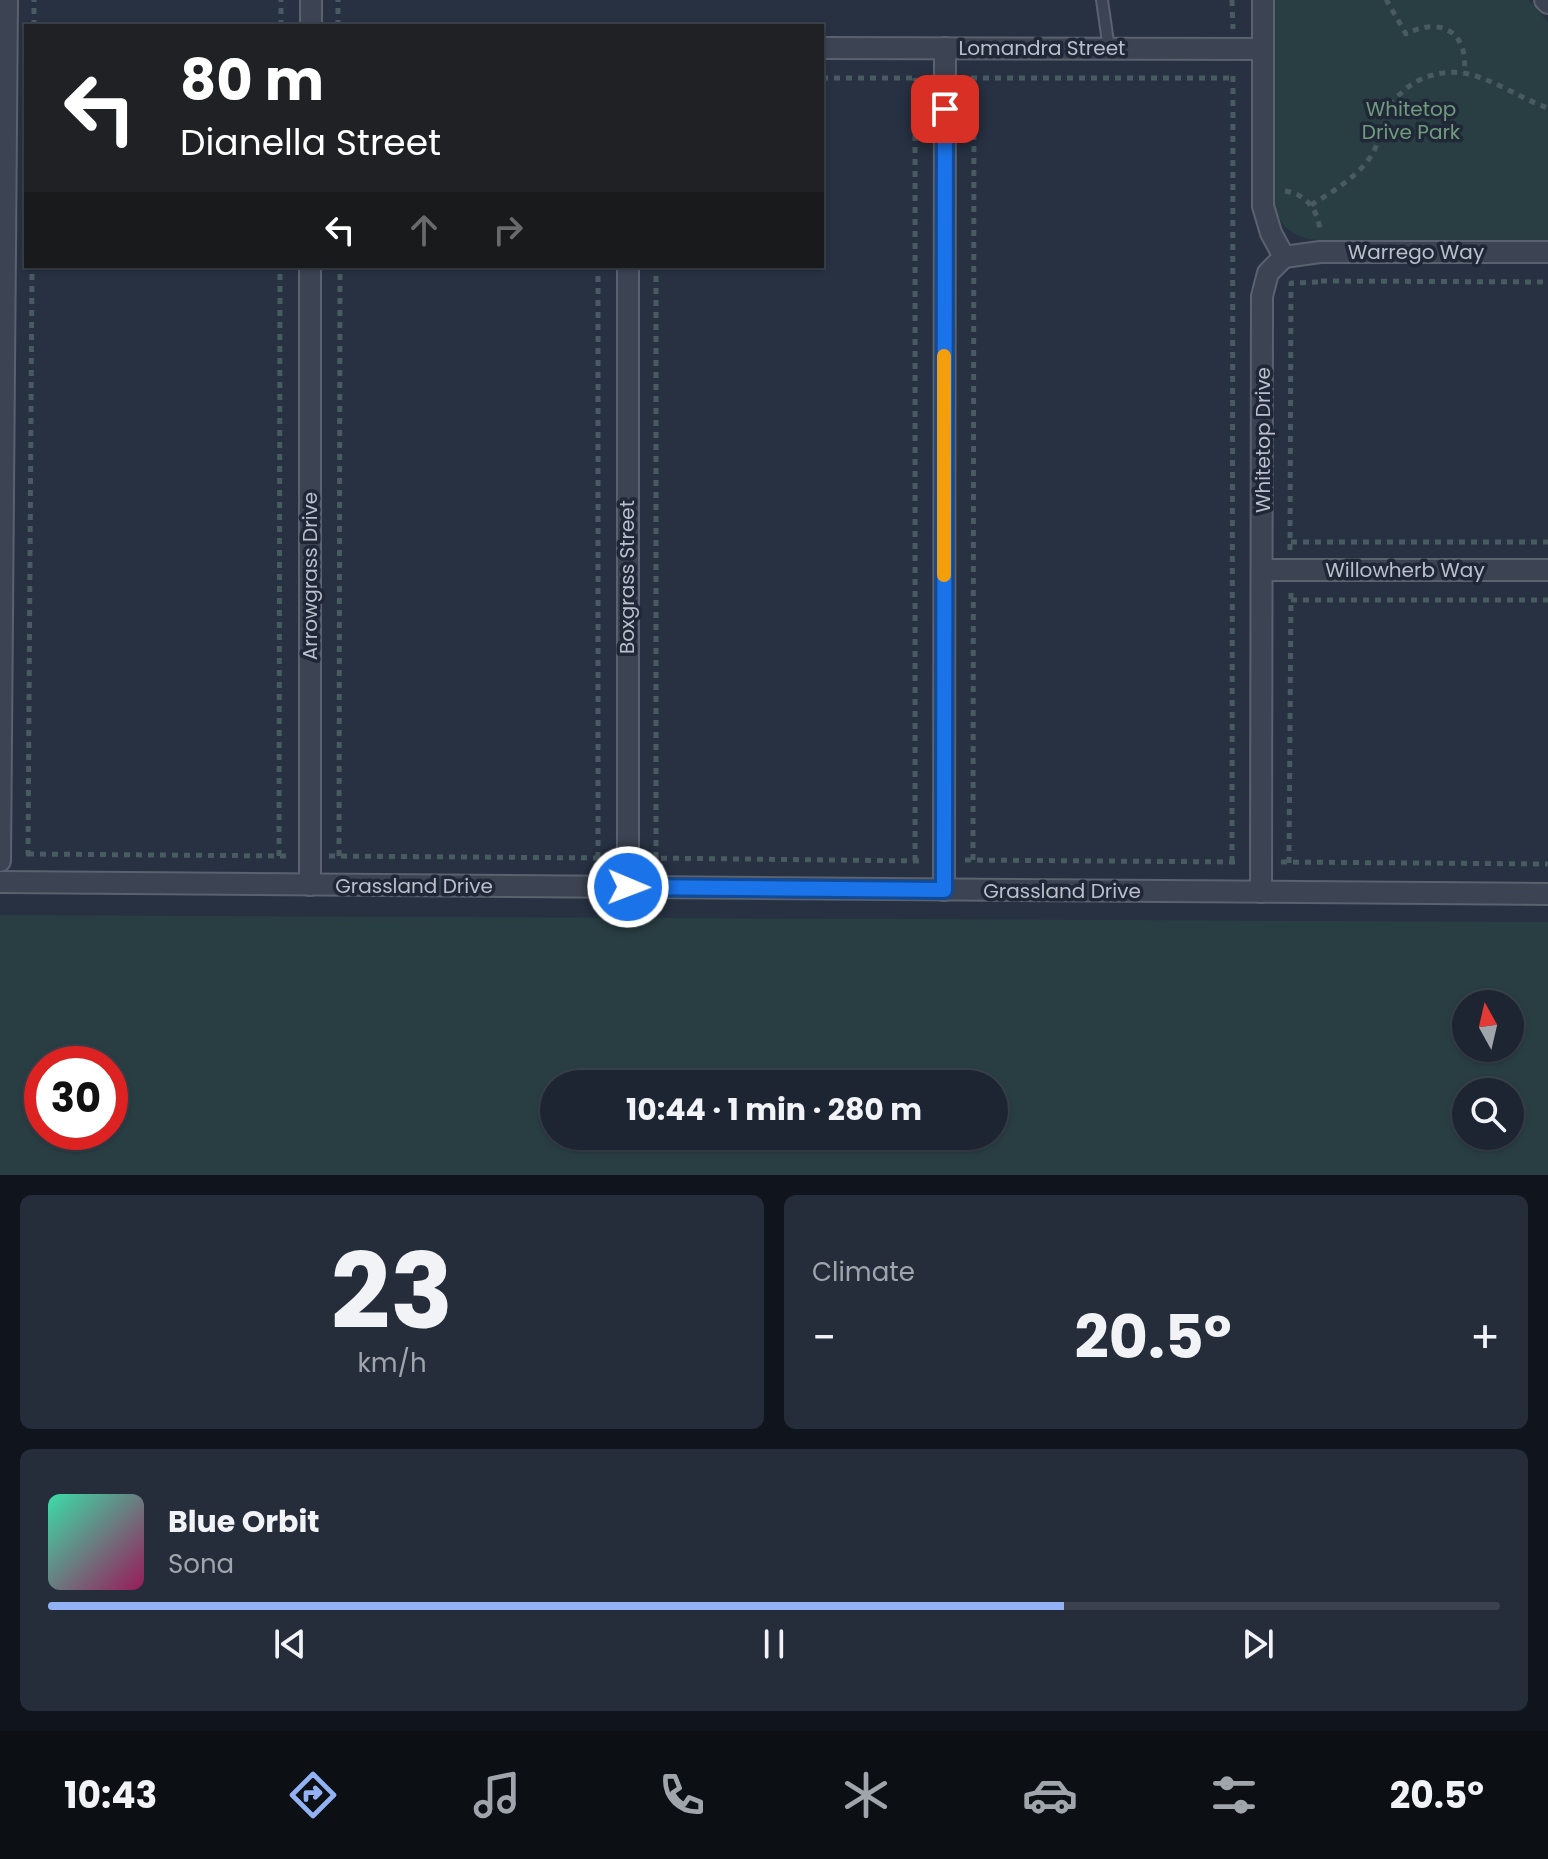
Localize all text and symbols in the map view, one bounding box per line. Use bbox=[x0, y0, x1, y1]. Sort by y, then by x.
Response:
street label: Lomandra Street bbox=[959, 34, 1125, 62]
text: 80 m bbox=[180, 41, 324, 120]
icon: left bbox=[48, 56, 152, 160]
pin bbox=[911, 75, 979, 143]
icon: arrive bbox=[923, 87, 967, 131]
park label: Whitetop Drive Park bbox=[1362, 95, 1461, 146]
text: Dianella Street bbox=[180, 117, 441, 168]
icon: left bbox=[318, 208, 362, 252]
icon: ahead bbox=[402, 208, 446, 252]
icon: right bbox=[486, 208, 530, 252]
street label: Warrego Way bbox=[1348, 238, 1484, 266]
street label: Whitetop Drive bbox=[1249, 367, 1277, 513]
street label: Arrowgrass Drive bbox=[296, 492, 324, 660]
street label: Boxgrass Street bbox=[613, 500, 641, 654]
street label: Willowherb Way bbox=[1325, 556, 1485, 584]
position arrow bbox=[586, 845, 670, 929]
street label: Grassland Drive bbox=[335, 872, 493, 900]
street label: Grassland Drive bbox=[983, 877, 1141, 905]
north arrow bbox=[1452, 990, 1524, 1062]
map controls bbox=[1452, 990, 1524, 1150]
speed limit sign: 30 bbox=[24, 1046, 128, 1150]
button: search bbox=[1452, 1078, 1524, 1150]
text: 10:44 · 1 min · 280 m bbox=[626, 1088, 922, 1131]
text: 23 bbox=[331, 1219, 453, 1364]
text: Climate bbox=[812, 1254, 915, 1290]
text: 20.5° bbox=[1075, 1295, 1232, 1379]
text: − bbox=[812, 1307, 836, 1368]
text: + bbox=[1470, 1307, 1500, 1368]
text: km/h bbox=[357, 1345, 427, 1381]
text: Blue Orbit bbox=[168, 1500, 320, 1543]
text: Sona bbox=[168, 1546, 234, 1582]
icon: previous bbox=[268, 1622, 312, 1666]
icon: pause bbox=[752, 1622, 796, 1666]
icon: next bbox=[1236, 1622, 1280, 1666]
icon: directions bbox=[285, 1767, 341, 1823]
icon: music bbox=[469, 1767, 525, 1823]
icon: phone bbox=[654, 1767, 710, 1823]
icon: climate bbox=[838, 1767, 894, 1823]
icon: car bbox=[1022, 1767, 1078, 1823]
icon: filters bbox=[1206, 1767, 1262, 1823]
text: 10:43 bbox=[64, 1770, 157, 1821]
text: 20.5° bbox=[1390, 1770, 1484, 1821]

